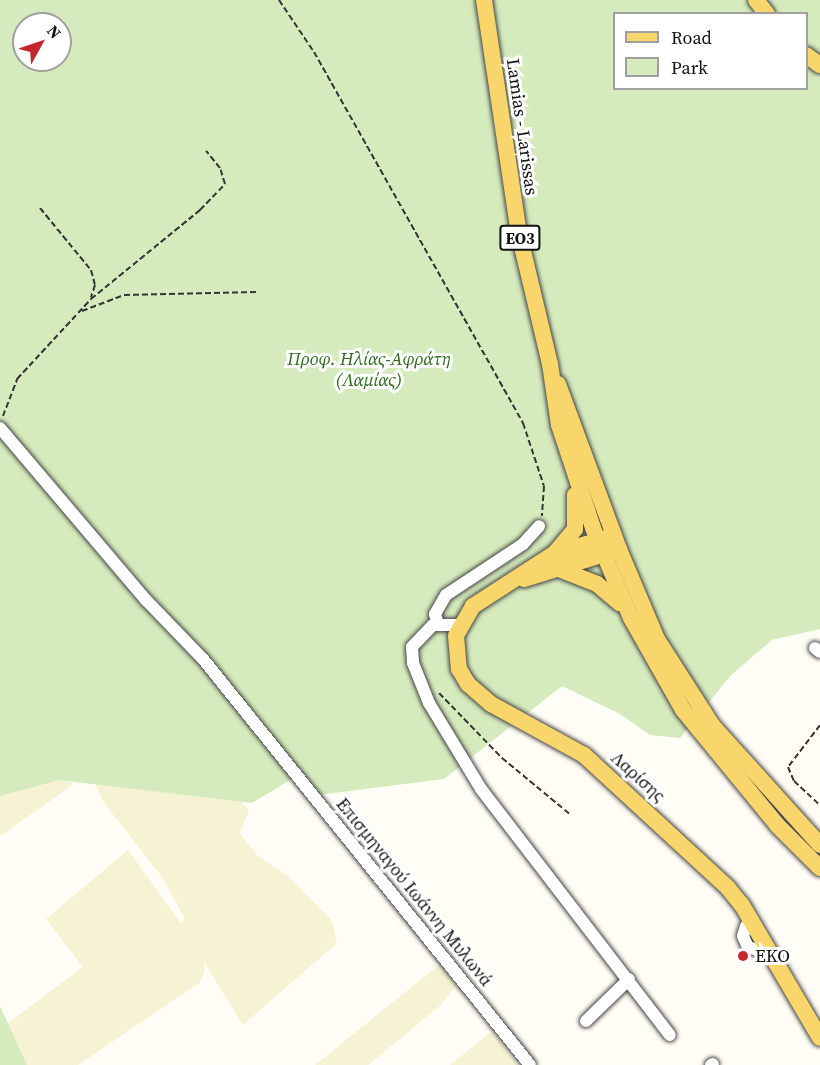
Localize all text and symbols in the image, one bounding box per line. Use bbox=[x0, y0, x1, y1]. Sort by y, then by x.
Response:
north arrow bbox=[12, 12, 72, 72]
legend bbox=[613, 12, 808, 90]
text: N bbox=[42, 20, 66, 43]
text: Road bbox=[671, 25, 712, 50]
text: Park bbox=[671, 55, 708, 80]
street label: Lamias - Larissas bbox=[502, 57, 542, 197]
road number: ΕΟ3 bbox=[499, 225, 541, 251]
park label: Προφ. Ηλίας-Αφράτη (Λαμίας) bbox=[287, 349, 451, 392]
street label: Λαρίσης bbox=[607, 747, 669, 807]
street label: Επισμηναγού Ιωάννη Μυλωνά bbox=[331, 794, 497, 990]
place label: EKO bbox=[755, 945, 790, 967]
marker: EKO bbox=[736, 949, 750, 963]

